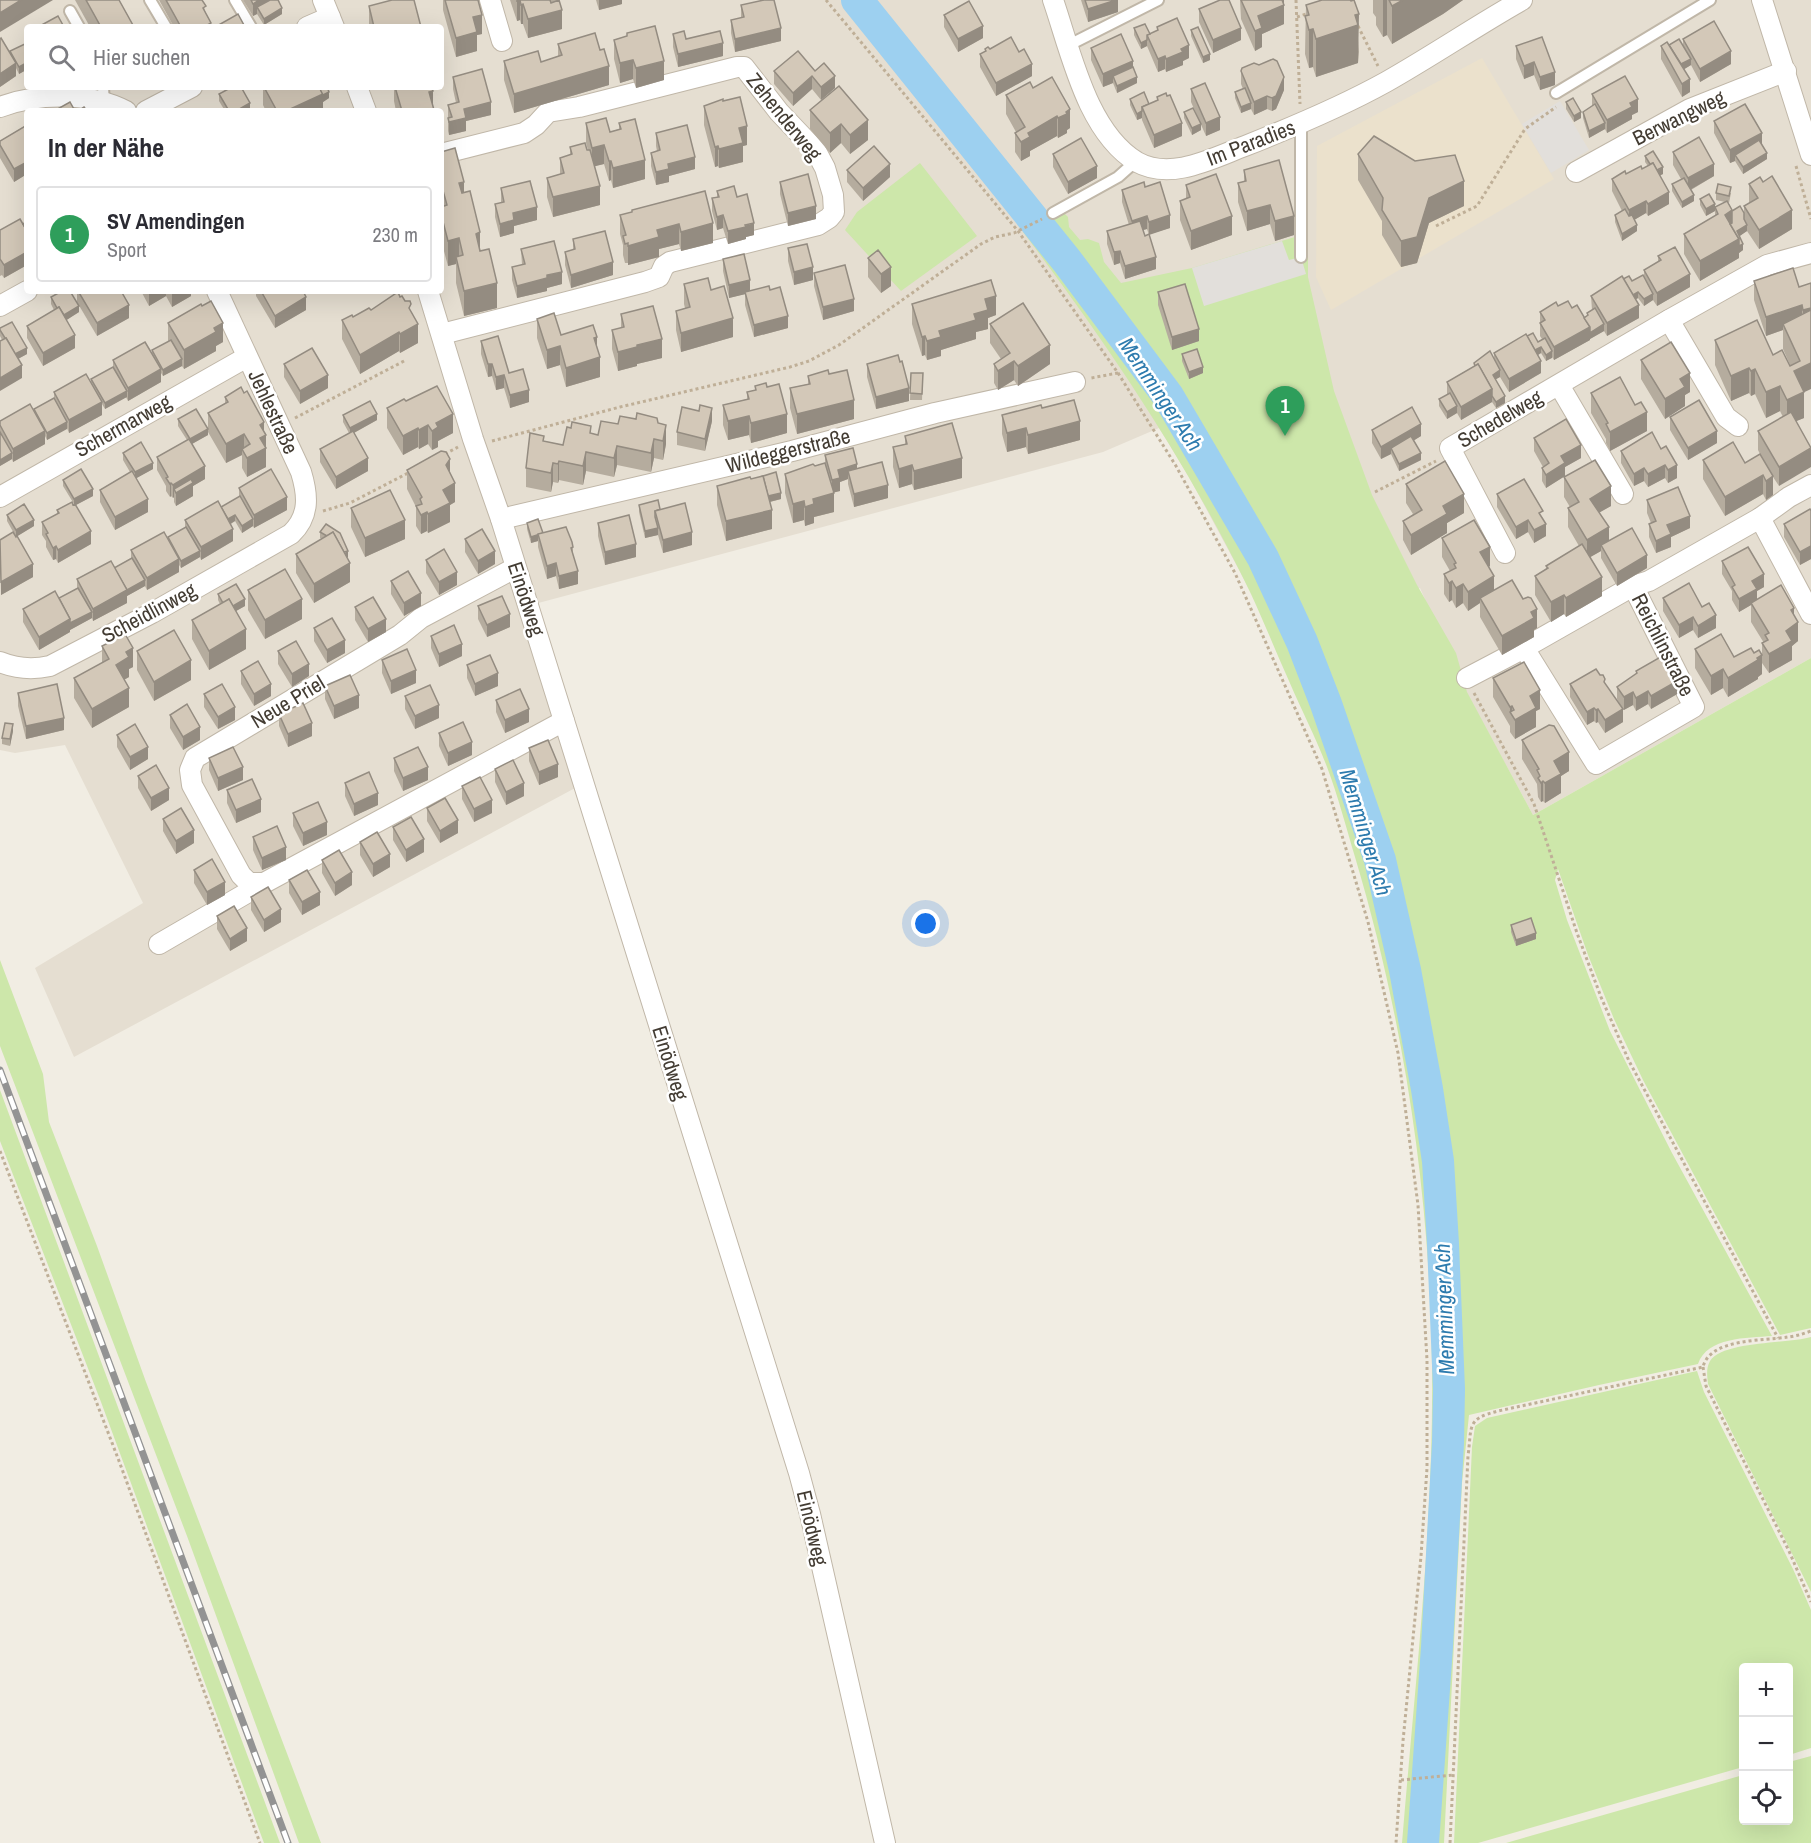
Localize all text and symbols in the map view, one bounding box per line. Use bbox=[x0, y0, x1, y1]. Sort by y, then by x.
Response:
search box bbox=[24, 24, 444, 90]
icon: search bbox=[45, 41, 78, 74]
text: Hier suchen bbox=[93, 42, 190, 72]
street label: Zehenderweg bbox=[740, 67, 829, 167]
street label: Berwangweg bbox=[1628, 83, 1730, 152]
street label: Im Paradies bbox=[1202, 112, 1299, 173]
text: In der Nähe bbox=[48, 130, 164, 165]
text: SV Amendingen bbox=[107, 206, 245, 236]
text: 1 bbox=[65, 221, 74, 248]
text: 230 m bbox=[372, 221, 418, 248]
text: Sport bbox=[107, 236, 146, 263]
water label: Memminger Ach bbox=[1112, 331, 1210, 457]
street label: Jehlestraße bbox=[241, 365, 306, 459]
street label: Schedelweg bbox=[1452, 382, 1548, 455]
pin: 1 bbox=[1266, 386, 1304, 436]
street label: Schermarweg bbox=[69, 387, 177, 464]
street label: Wildeggerstraße bbox=[723, 421, 853, 480]
street label: Einödweg bbox=[501, 558, 552, 640]
street label: Scheidlinweg bbox=[96, 575, 202, 650]
street label: Reichlinstraße bbox=[1625, 588, 1702, 701]
street label: Neue Priel bbox=[245, 668, 330, 735]
water label: Memminger Ach bbox=[1332, 765, 1400, 899]
your location bbox=[911, 909, 940, 938]
street label: Einödweg bbox=[645, 1022, 696, 1104]
water label: Memminger Ach bbox=[1427, 1243, 1461, 1375]
street label: Einödweg bbox=[790, 1487, 835, 1569]
map controls bbox=[1739, 1663, 1793, 1825]
button: + bbox=[1739, 1663, 1793, 1717]
button: − bbox=[1739, 1717, 1793, 1771]
button: locate bbox=[1739, 1771, 1793, 1825]

